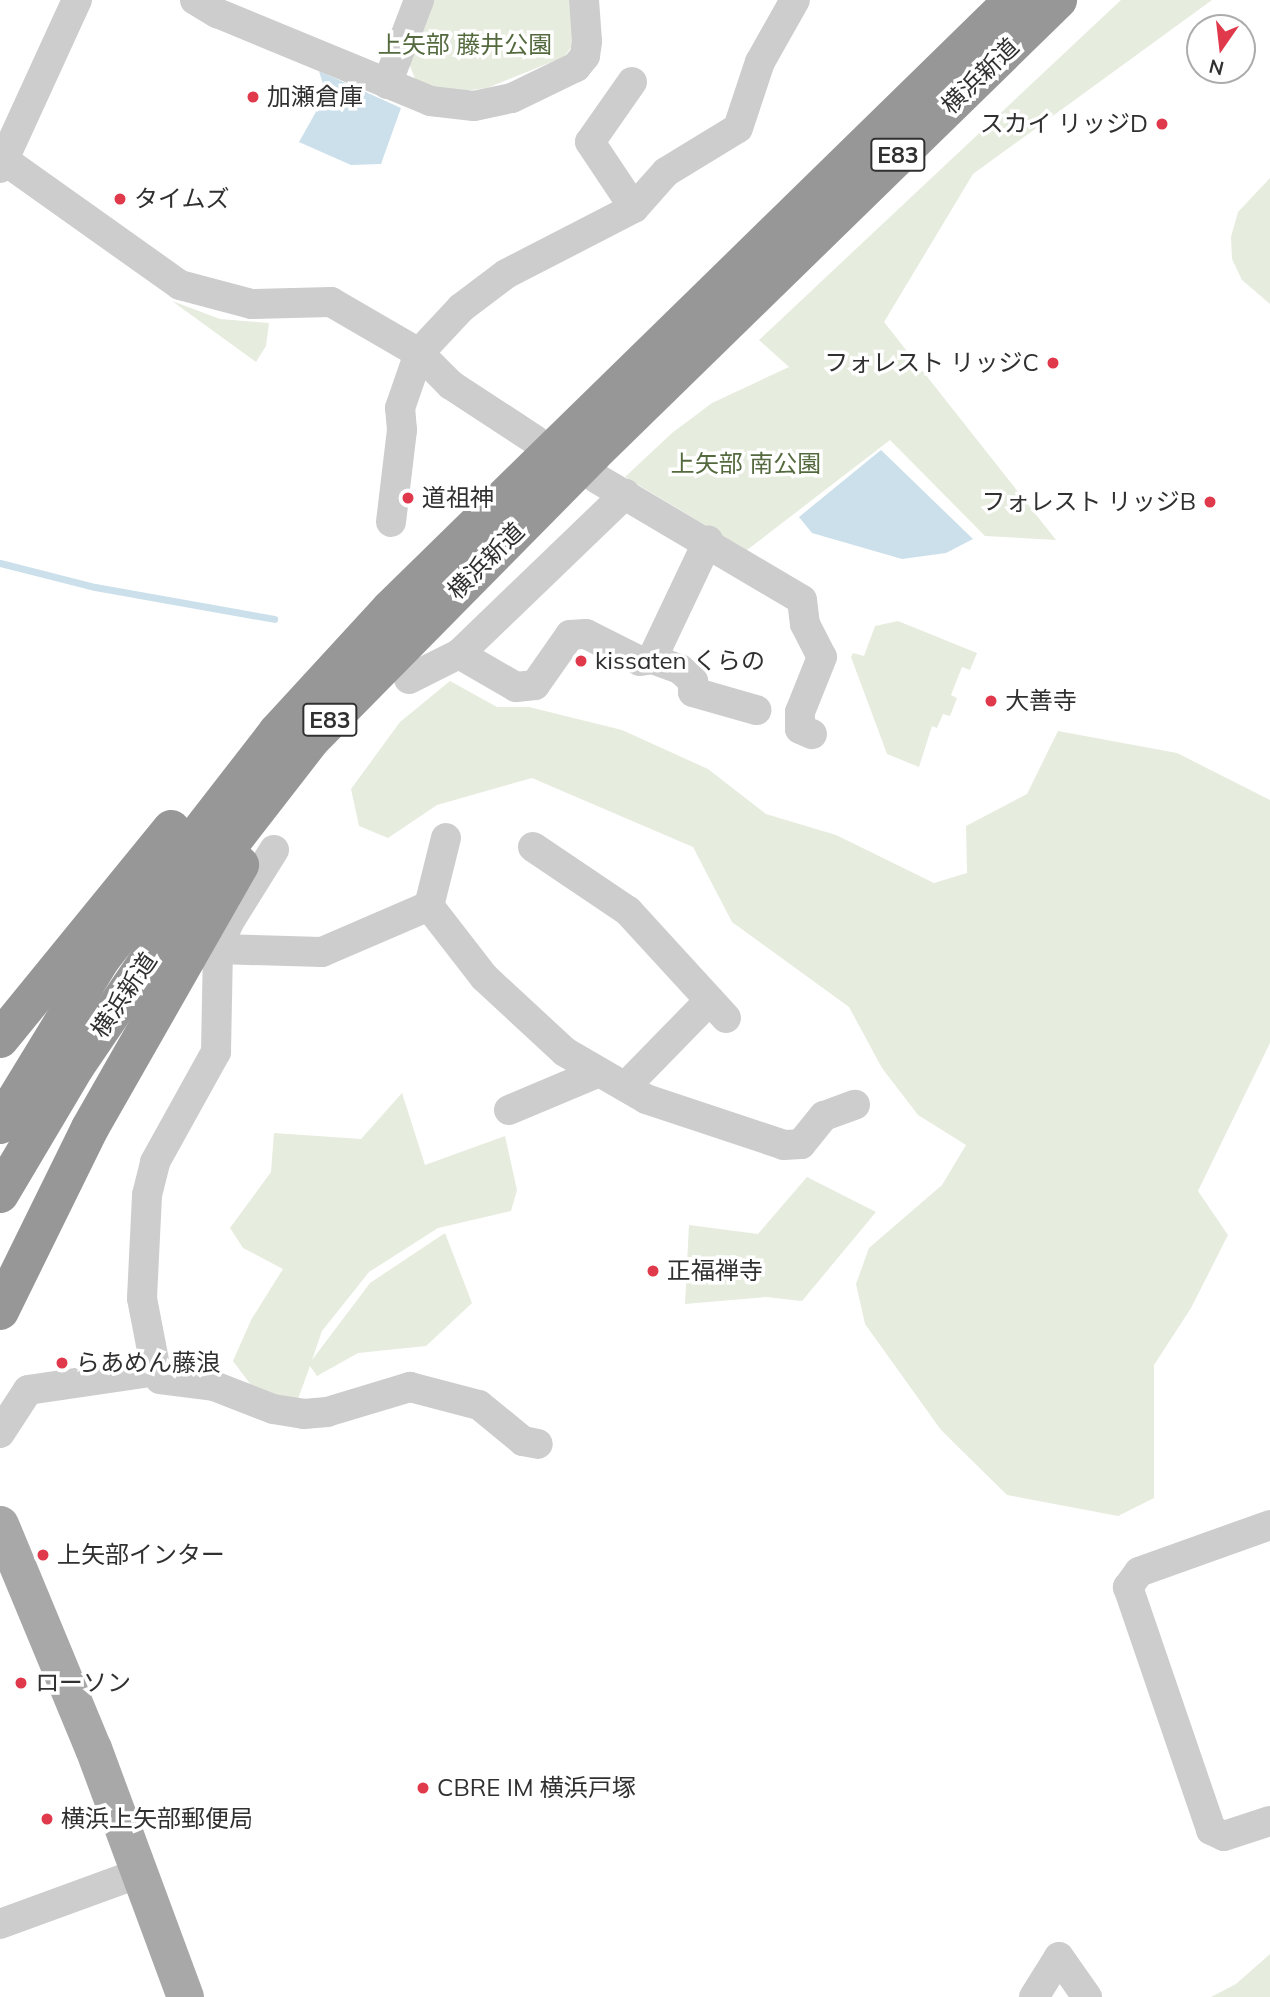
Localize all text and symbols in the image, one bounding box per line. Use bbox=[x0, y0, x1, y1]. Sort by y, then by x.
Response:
north arrow bbox=[1186, 14, 1256, 84]
park label: 上矢部 藤井公園 bbox=[378, 31, 552, 59]
street label: 横浜新道 bbox=[935, 32, 1025, 120]
text: N bbox=[1207, 54, 1226, 81]
place label: 加瀬倉庫 bbox=[267, 83, 363, 111]
marker: 加瀬倉庫 bbox=[245, 89, 261, 105]
place label: スカイ リッジD bbox=[980, 110, 1148, 138]
marker: スカイ リッジD bbox=[1154, 116, 1170, 132]
road number: E83 bbox=[870, 136, 926, 174]
place label: タイムズ bbox=[134, 185, 230, 213]
marker: タイムズ bbox=[112, 191, 128, 207]
place label: フォレスト リッジC bbox=[824, 349, 1039, 377]
marker: フォレスト リッジC bbox=[1045, 355, 1061, 371]
park label: 上矢部 南公園 bbox=[671, 450, 821, 478]
place label: 道祖神 bbox=[422, 484, 494, 512]
place label: フォレスト リッジB bbox=[981, 488, 1196, 516]
marker: 道祖神 bbox=[400, 490, 416, 506]
marker: フォレスト リッジB bbox=[1202, 494, 1218, 510]
street label: 横浜新道 bbox=[442, 517, 530, 605]
place label: kissaten くらの bbox=[595, 647, 765, 675]
marker: kissaten くらの bbox=[573, 653, 589, 669]
place label: 大善寺 bbox=[1005, 687, 1077, 715]
marker: 大善寺 bbox=[983, 693, 999, 709]
road number: E83 bbox=[302, 700, 358, 740]
street label: 横浜新道 bbox=[85, 947, 163, 1043]
place label: 正福禅寺 bbox=[667, 1257, 763, 1285]
marker: 正福禅寺 bbox=[645, 1263, 661, 1279]
place label: らあめん藤浪 bbox=[76, 1349, 220, 1377]
marker: らあめん藤浪 bbox=[54, 1355, 70, 1371]
place label: 上矢部インター bbox=[57, 1541, 225, 1569]
marker: 上矢部インター bbox=[35, 1547, 51, 1563]
place label: ローソン bbox=[35, 1669, 131, 1697]
marker: ローソン bbox=[13, 1675, 29, 1691]
place label: CBRE IM 横浜戸塚 bbox=[437, 1774, 636, 1802]
marker: CBRE IM 横浜戸塚 bbox=[415, 1780, 431, 1796]
place label: 横浜上矢部郵便局 bbox=[61, 1805, 253, 1833]
marker: 横浜上矢部郵便局 bbox=[39, 1811, 55, 1827]

